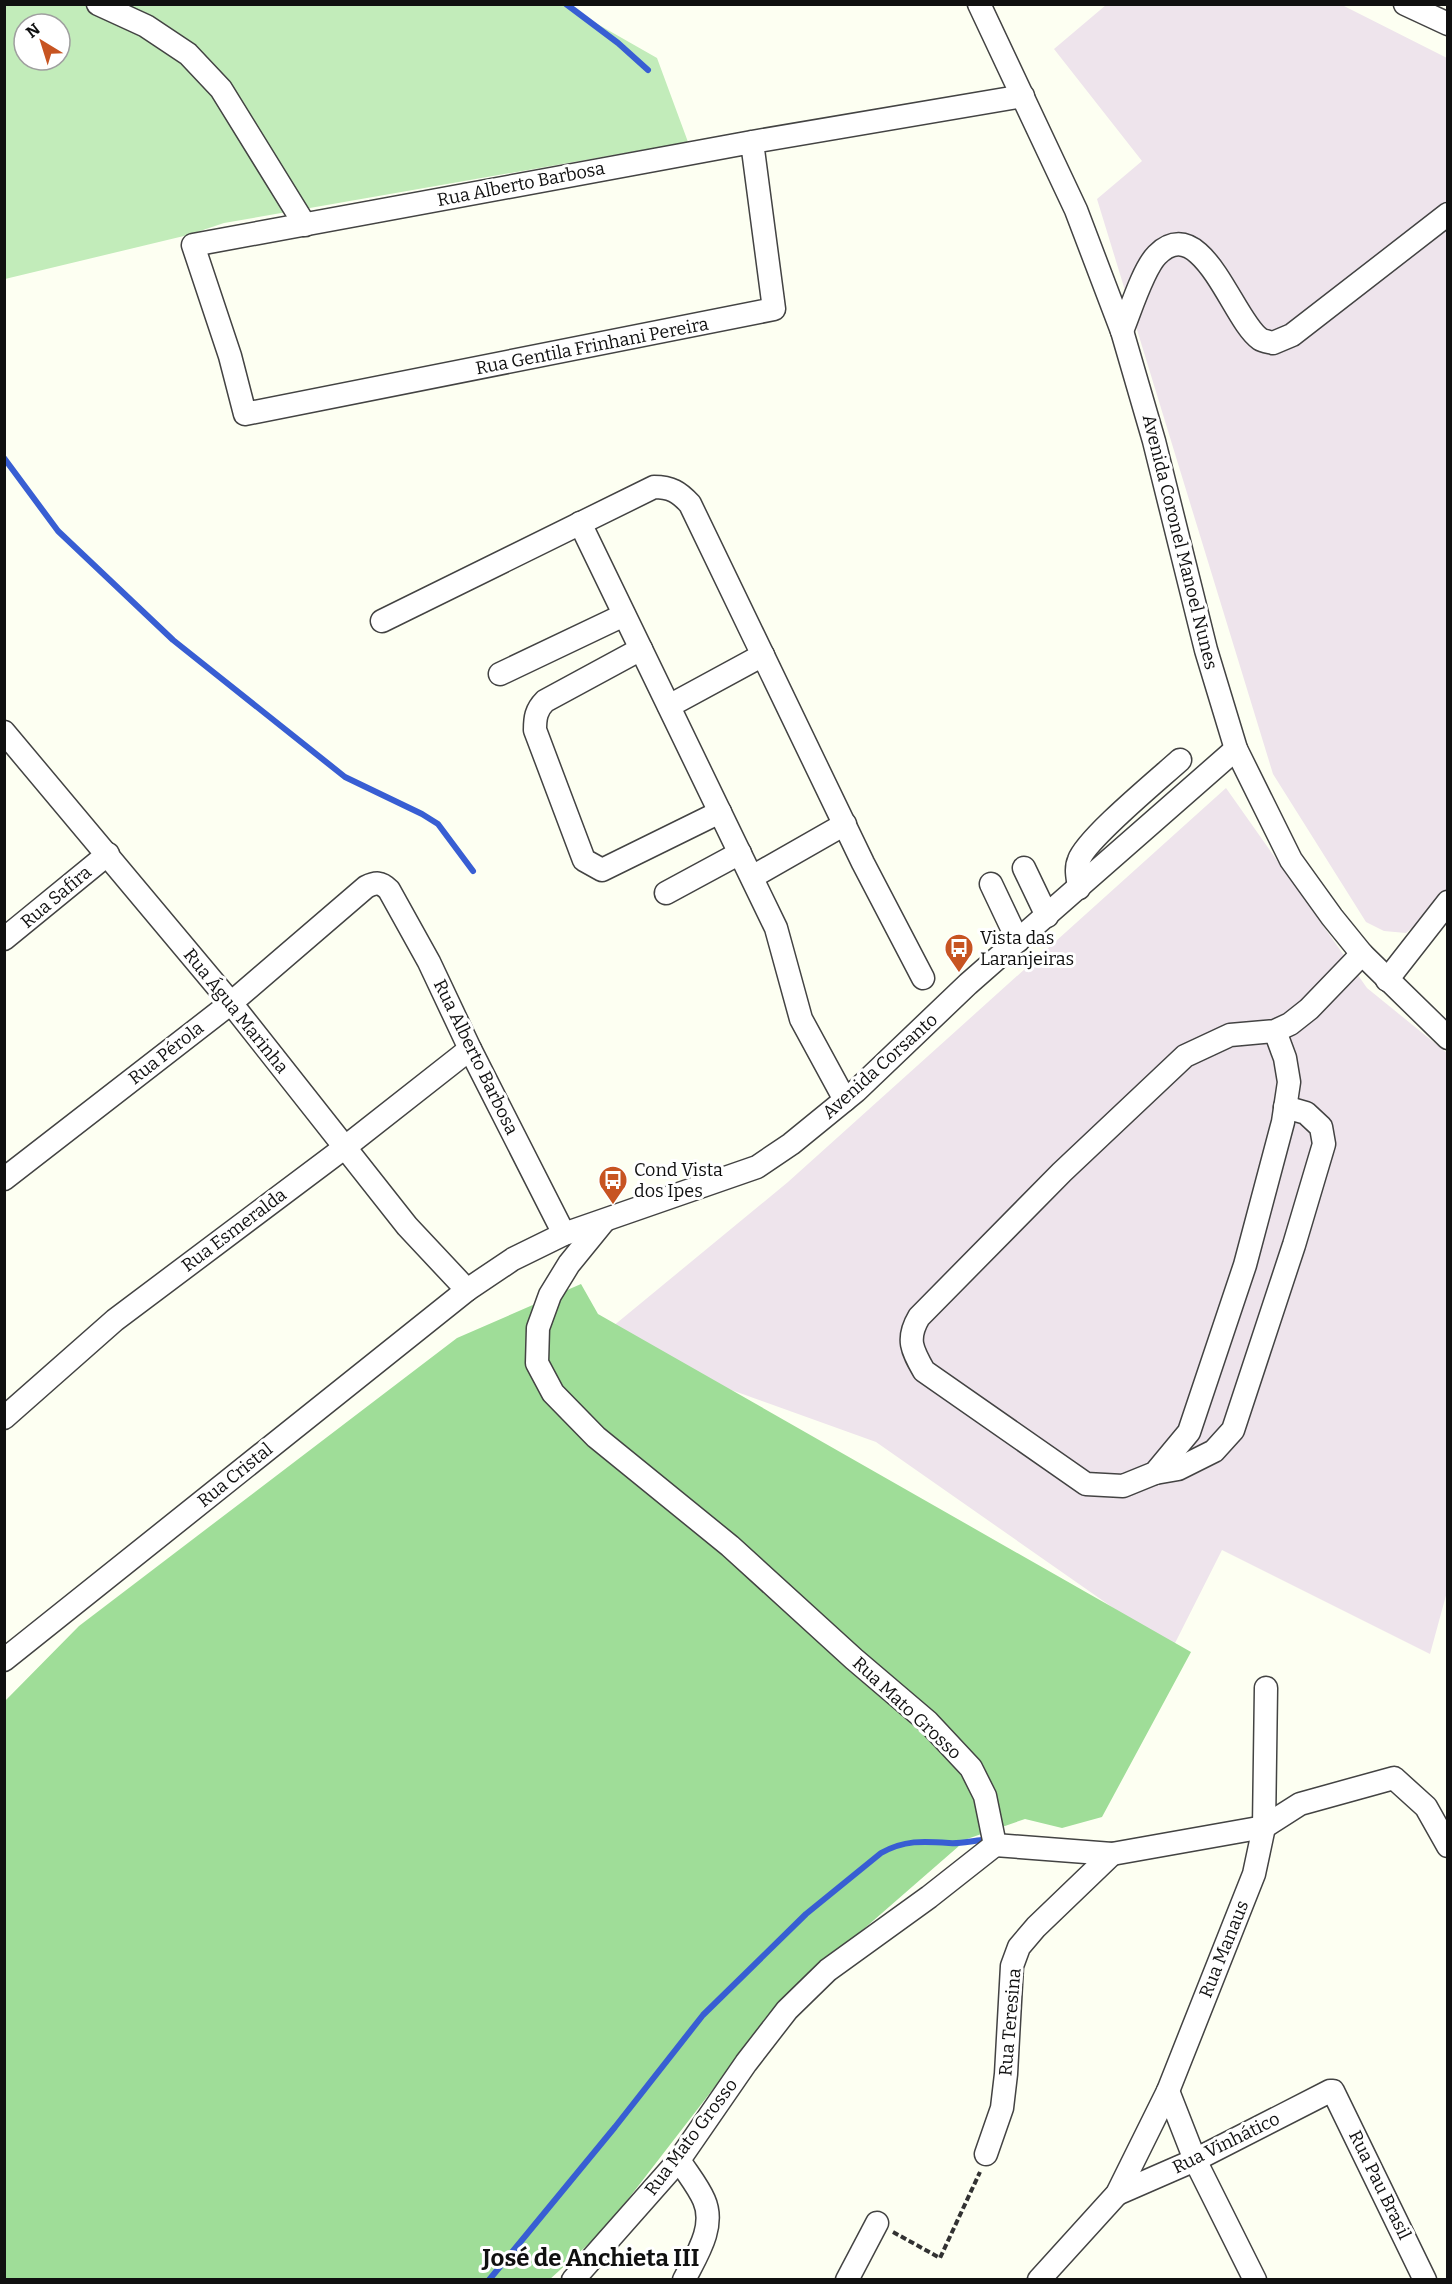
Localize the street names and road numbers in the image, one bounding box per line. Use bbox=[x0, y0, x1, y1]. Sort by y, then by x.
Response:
street label: Rua Alberto Barbosa bbox=[435, 157, 607, 211]
street label: Rua Gentila Frinhani Pereira bbox=[474, 313, 710, 379]
street label: Avenida Coronel Manoel Nunes bbox=[1138, 412, 1222, 672]
street label: Rua Safira bbox=[16, 861, 96, 933]
street label: Rua Água Marinha bbox=[179, 944, 293, 1078]
street label: Rua Alberto Barbosa bbox=[429, 976, 523, 1138]
street label: Avenida Corsanto bbox=[818, 1009, 942, 1123]
street label: Rua Pérola bbox=[124, 1017, 208, 1089]
street label: Rua Esmeralda bbox=[177, 1183, 291, 1276]
street label: Rua Cristal bbox=[193, 1438, 277, 1512]
street label: Rua Mato Grosso bbox=[848, 1652, 966, 1764]
street label: Rua Manaus bbox=[1195, 1897, 1253, 2001]
street label: Rua Teresina bbox=[994, 1967, 1026, 2077]
street label: Rua Mato Grosso bbox=[640, 2074, 742, 2200]
street label: Rua Vinhático bbox=[1169, 2108, 1283, 2178]
street label: Rua Pau Brasil bbox=[1344, 2127, 1416, 2243]

